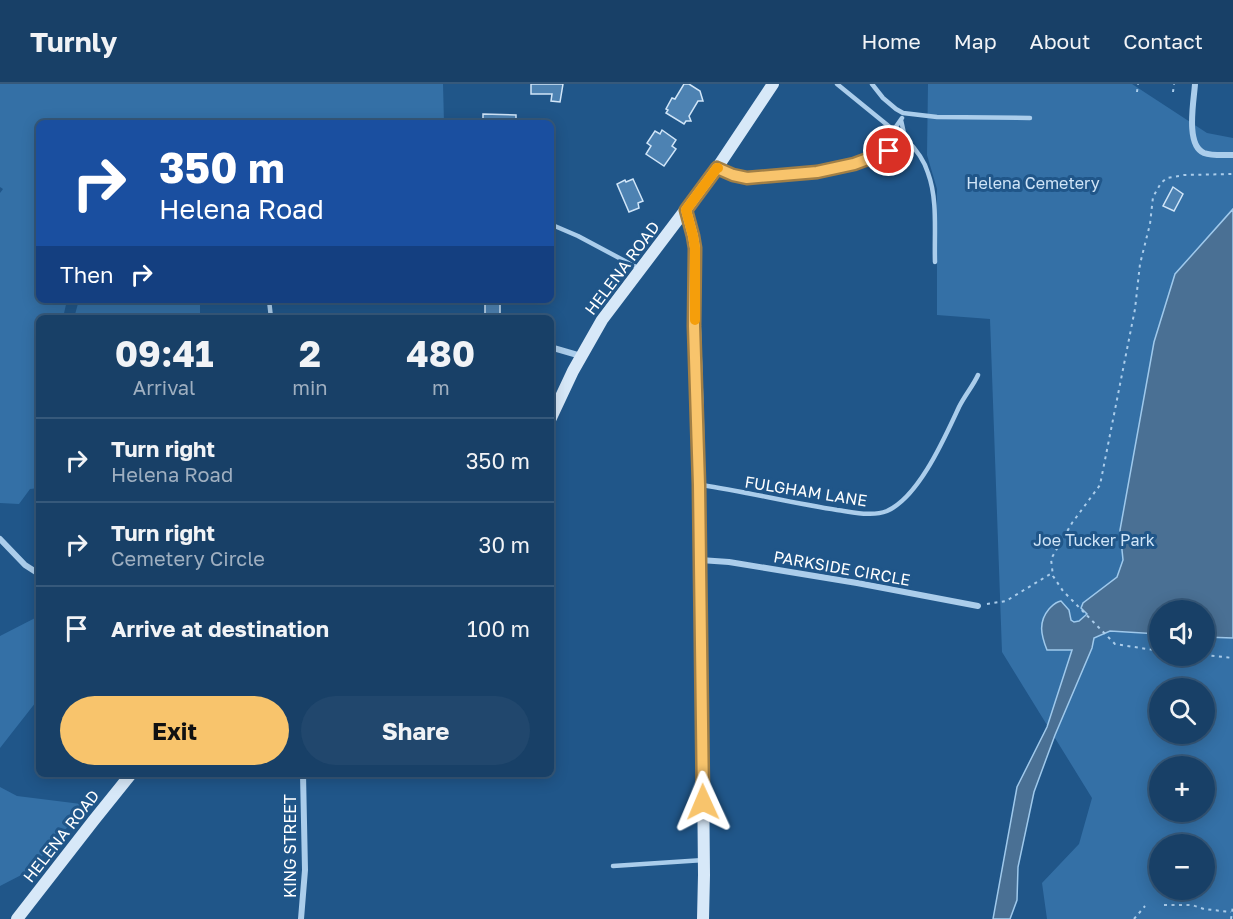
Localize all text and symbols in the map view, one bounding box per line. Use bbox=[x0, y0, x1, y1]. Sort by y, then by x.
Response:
text: Turnly bbox=[30, 25, 117, 58]
text: Home bbox=[861, 28, 921, 54]
text: Map bbox=[954, 28, 997, 54]
text: About bbox=[1030, 28, 1090, 54]
text: Contact bbox=[1123, 28, 1203, 54]
pin bbox=[863, 125, 914, 176]
icon: arrive bbox=[872, 134, 905, 167]
text: 350 m bbox=[159, 142, 285, 192]
icon: right bbox=[60, 144, 138, 222]
park label: Helena Cemetery bbox=[966, 173, 1100, 193]
text: Helena Road bbox=[159, 193, 324, 225]
street label: HELENA ROAD bbox=[580, 217, 664, 319]
icon: right bbox=[125, 258, 158, 291]
text: Then bbox=[60, 261, 113, 288]
text: 09:41 bbox=[115, 332, 214, 375]
text: 2 bbox=[299, 332, 321, 375]
text: 480 bbox=[406, 332, 475, 375]
text: Arrival bbox=[133, 375, 195, 399]
text: min bbox=[292, 375, 328, 399]
text: m bbox=[432, 375, 450, 399]
text: Turn right bbox=[111, 435, 215, 462]
icon: right bbox=[60, 444, 93, 477]
text: 350 m bbox=[466, 447, 530, 474]
text: Helena Road bbox=[111, 462, 233, 486]
street label: FULGHAM LANE bbox=[743, 471, 869, 511]
text: Turn right bbox=[111, 519, 215, 546]
icon: right bbox=[60, 528, 93, 561]
park label: Joe Tucker Park bbox=[1033, 530, 1155, 550]
text: 30 m bbox=[479, 531, 530, 558]
text: Cemetery Circle bbox=[111, 546, 265, 570]
street label: PARKSIDE CIRCLE bbox=[772, 546, 912, 590]
map controls bbox=[1149, 600, 1215, 900]
button: sound bbox=[1149, 600, 1215, 666]
icon: arrive bbox=[60, 612, 93, 645]
text: Arrive at destination bbox=[111, 615, 329, 642]
text: 100 m bbox=[467, 615, 530, 642]
button: search bbox=[1149, 678, 1215, 744]
button: Exit bbox=[60, 696, 289, 765]
button: Share bbox=[301, 696, 530, 765]
button: + bbox=[1149, 756, 1215, 822]
position arrow bbox=[671, 770, 735, 834]
street label: HELENA ROAD bbox=[19, 786, 103, 886]
street label: KING STREET bbox=[280, 794, 300, 898]
button: − bbox=[1149, 834, 1215, 900]

